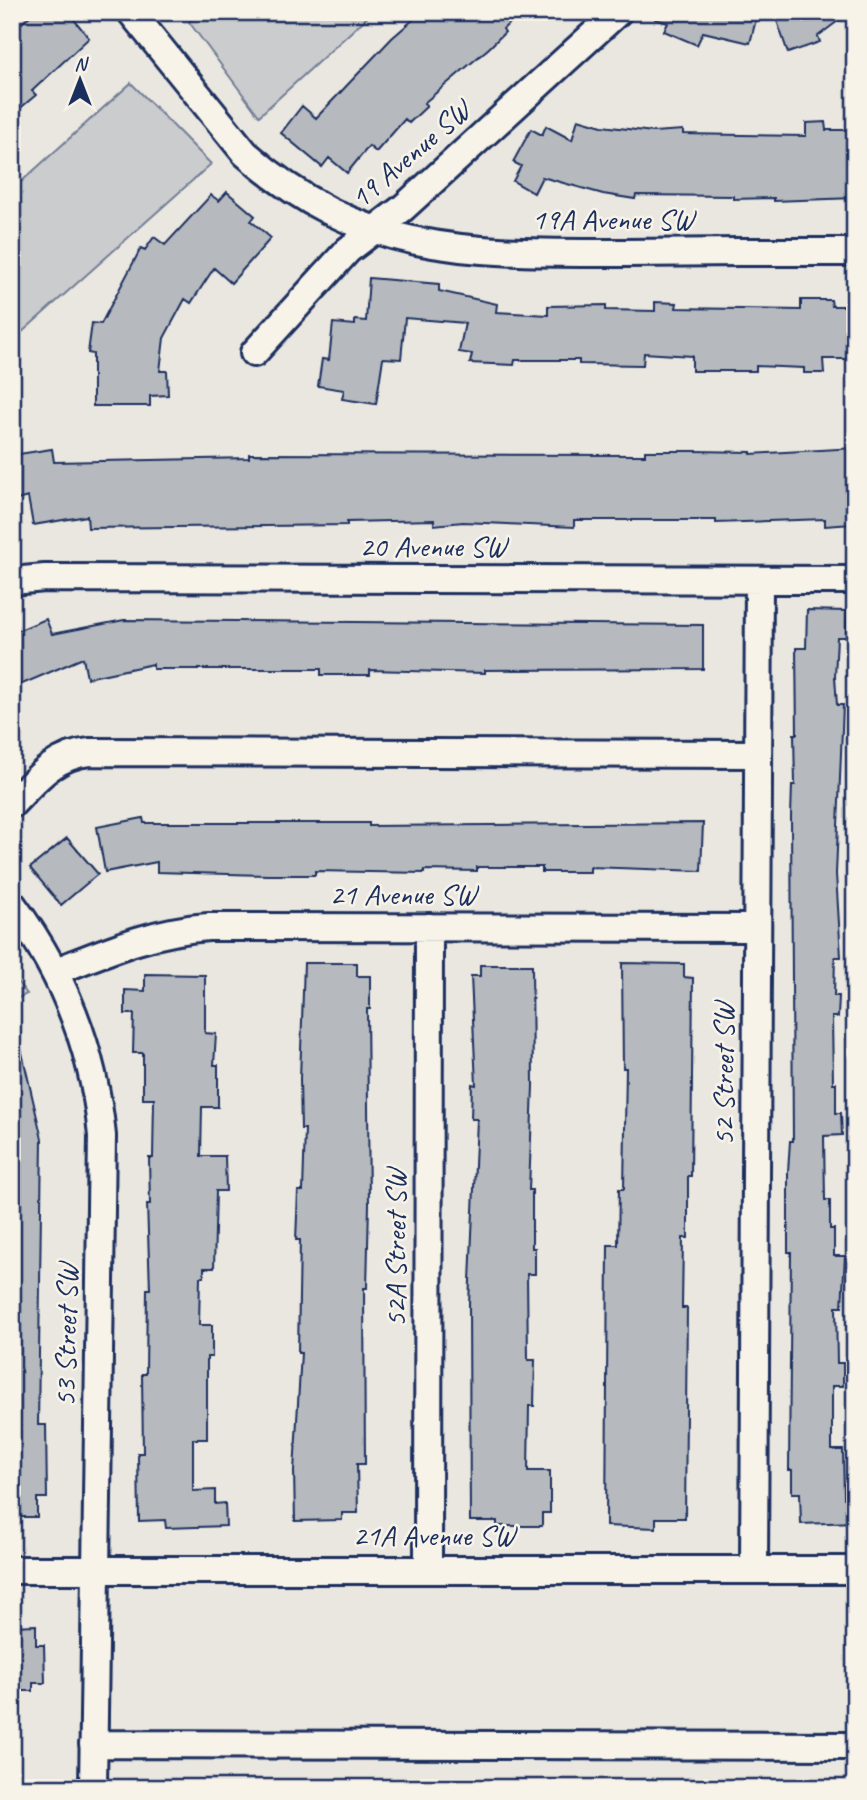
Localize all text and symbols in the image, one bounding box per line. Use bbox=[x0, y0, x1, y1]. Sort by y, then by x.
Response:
north arrow bbox=[46, 46, 116, 116]
text: N bbox=[74, 52, 89, 76]
street label: 19 Avenue SW bbox=[342, 89, 481, 217]
street label: 19A Avenue SW bbox=[532, 200, 698, 238]
street label: 20 Avenue SW bbox=[359, 527, 510, 565]
street label: 21 Avenue SW bbox=[329, 875, 480, 913]
street label: 52 Street SW bbox=[704, 999, 742, 1146]
street label: 52A Street SW bbox=[376, 1165, 414, 1327]
street label: 53 Street SW bbox=[46, 1259, 86, 1407]
street label: 21A Avenue SW bbox=[353, 1516, 519, 1554]

